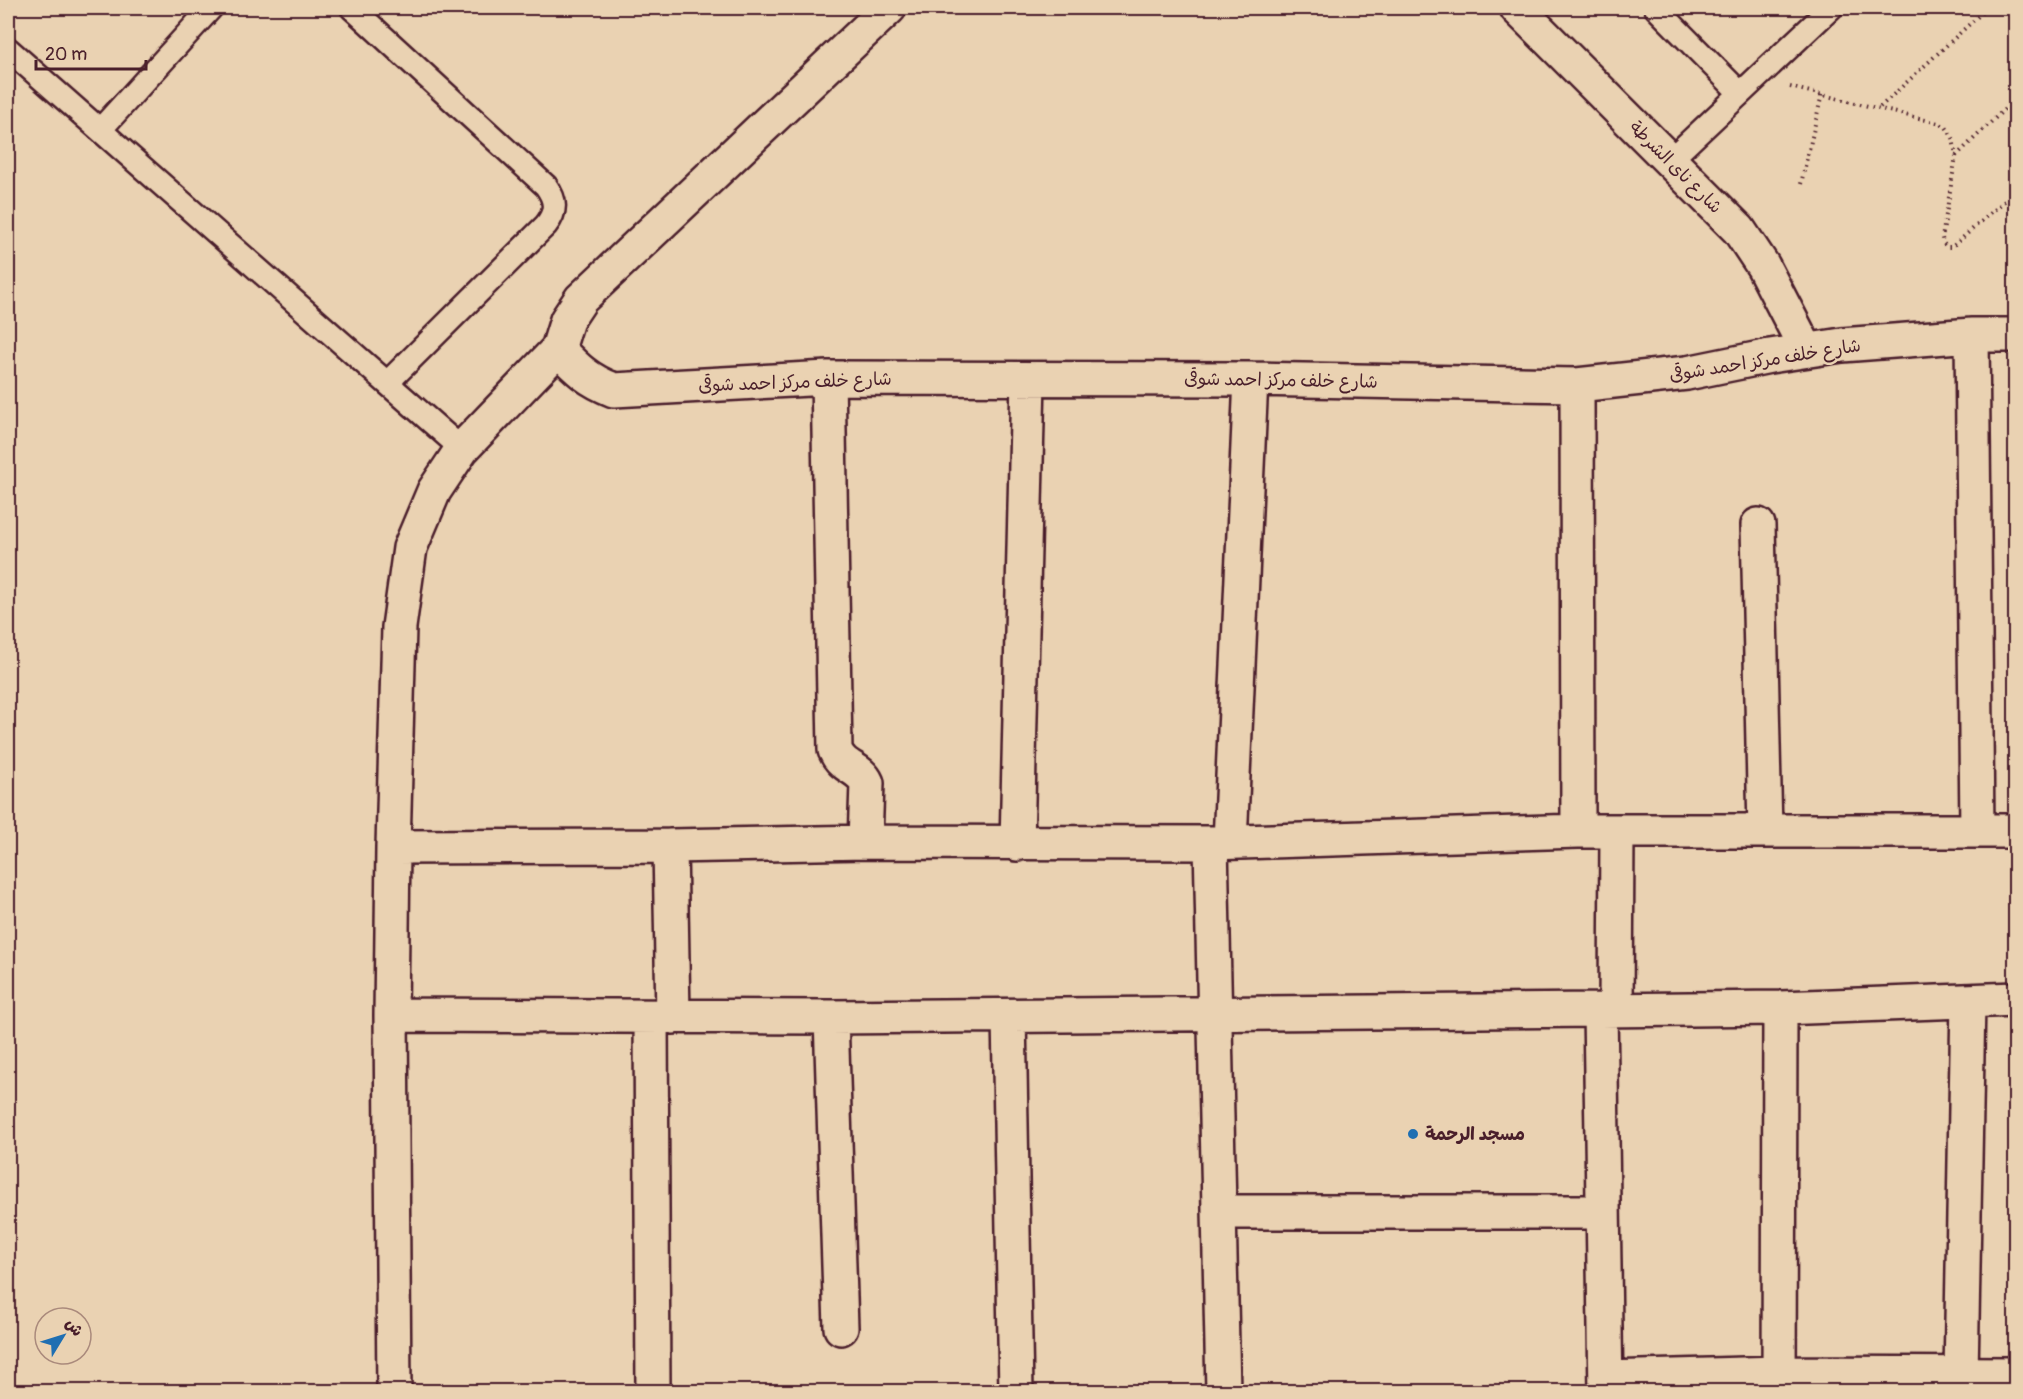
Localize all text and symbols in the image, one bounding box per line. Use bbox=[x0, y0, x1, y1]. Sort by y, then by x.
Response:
scale bar bbox=[36, 33, 146, 71]
text: 20 m bbox=[45, 43, 87, 66]
street label: شارع ناى الشرطة bbox=[1624, 116, 1727, 219]
street label: شارع خلف مركز احمد شوقى bbox=[1668, 333, 1862, 387]
street label: شارع خلف مركز احمد شوقى bbox=[1184, 366, 1378, 394]
street label: شارع خلف مركز احمد شوقى bbox=[698, 367, 892, 397]
place label: مسجد الرحمة bbox=[1425, 1123, 1525, 1146]
marker: مسجد الرحمة bbox=[1406, 1127, 1420, 1141]
north arrow bbox=[33, 1306, 93, 1366]
text: ش bbox=[61, 1314, 87, 1340]

